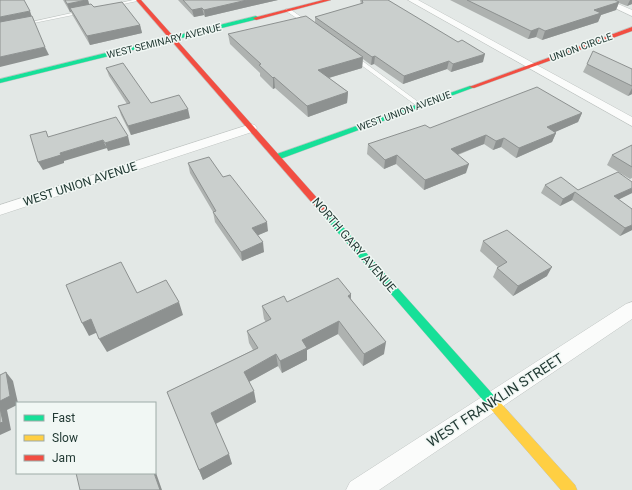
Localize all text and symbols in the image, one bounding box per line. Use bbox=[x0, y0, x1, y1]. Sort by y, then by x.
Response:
street label: WEST SEMINARY AVENUE bbox=[106, 21, 223, 61]
street label: UNION CIRCLE bbox=[548, 30, 614, 63]
street label: WEST UNION AVENUE bbox=[356, 89, 453, 133]
street label: WEST UNION AVENUE bbox=[21, 159, 139, 209]
street label: NORTH GARY AVENUE bbox=[309, 195, 399, 295]
street label: WEST FRANKLIN STREET bbox=[424, 350, 567, 450]
legend bbox=[16, 402, 156, 474]
text: Fast bbox=[52, 411, 75, 425]
text: Slow bbox=[52, 431, 78, 445]
text: Jam bbox=[52, 451, 76, 465]

